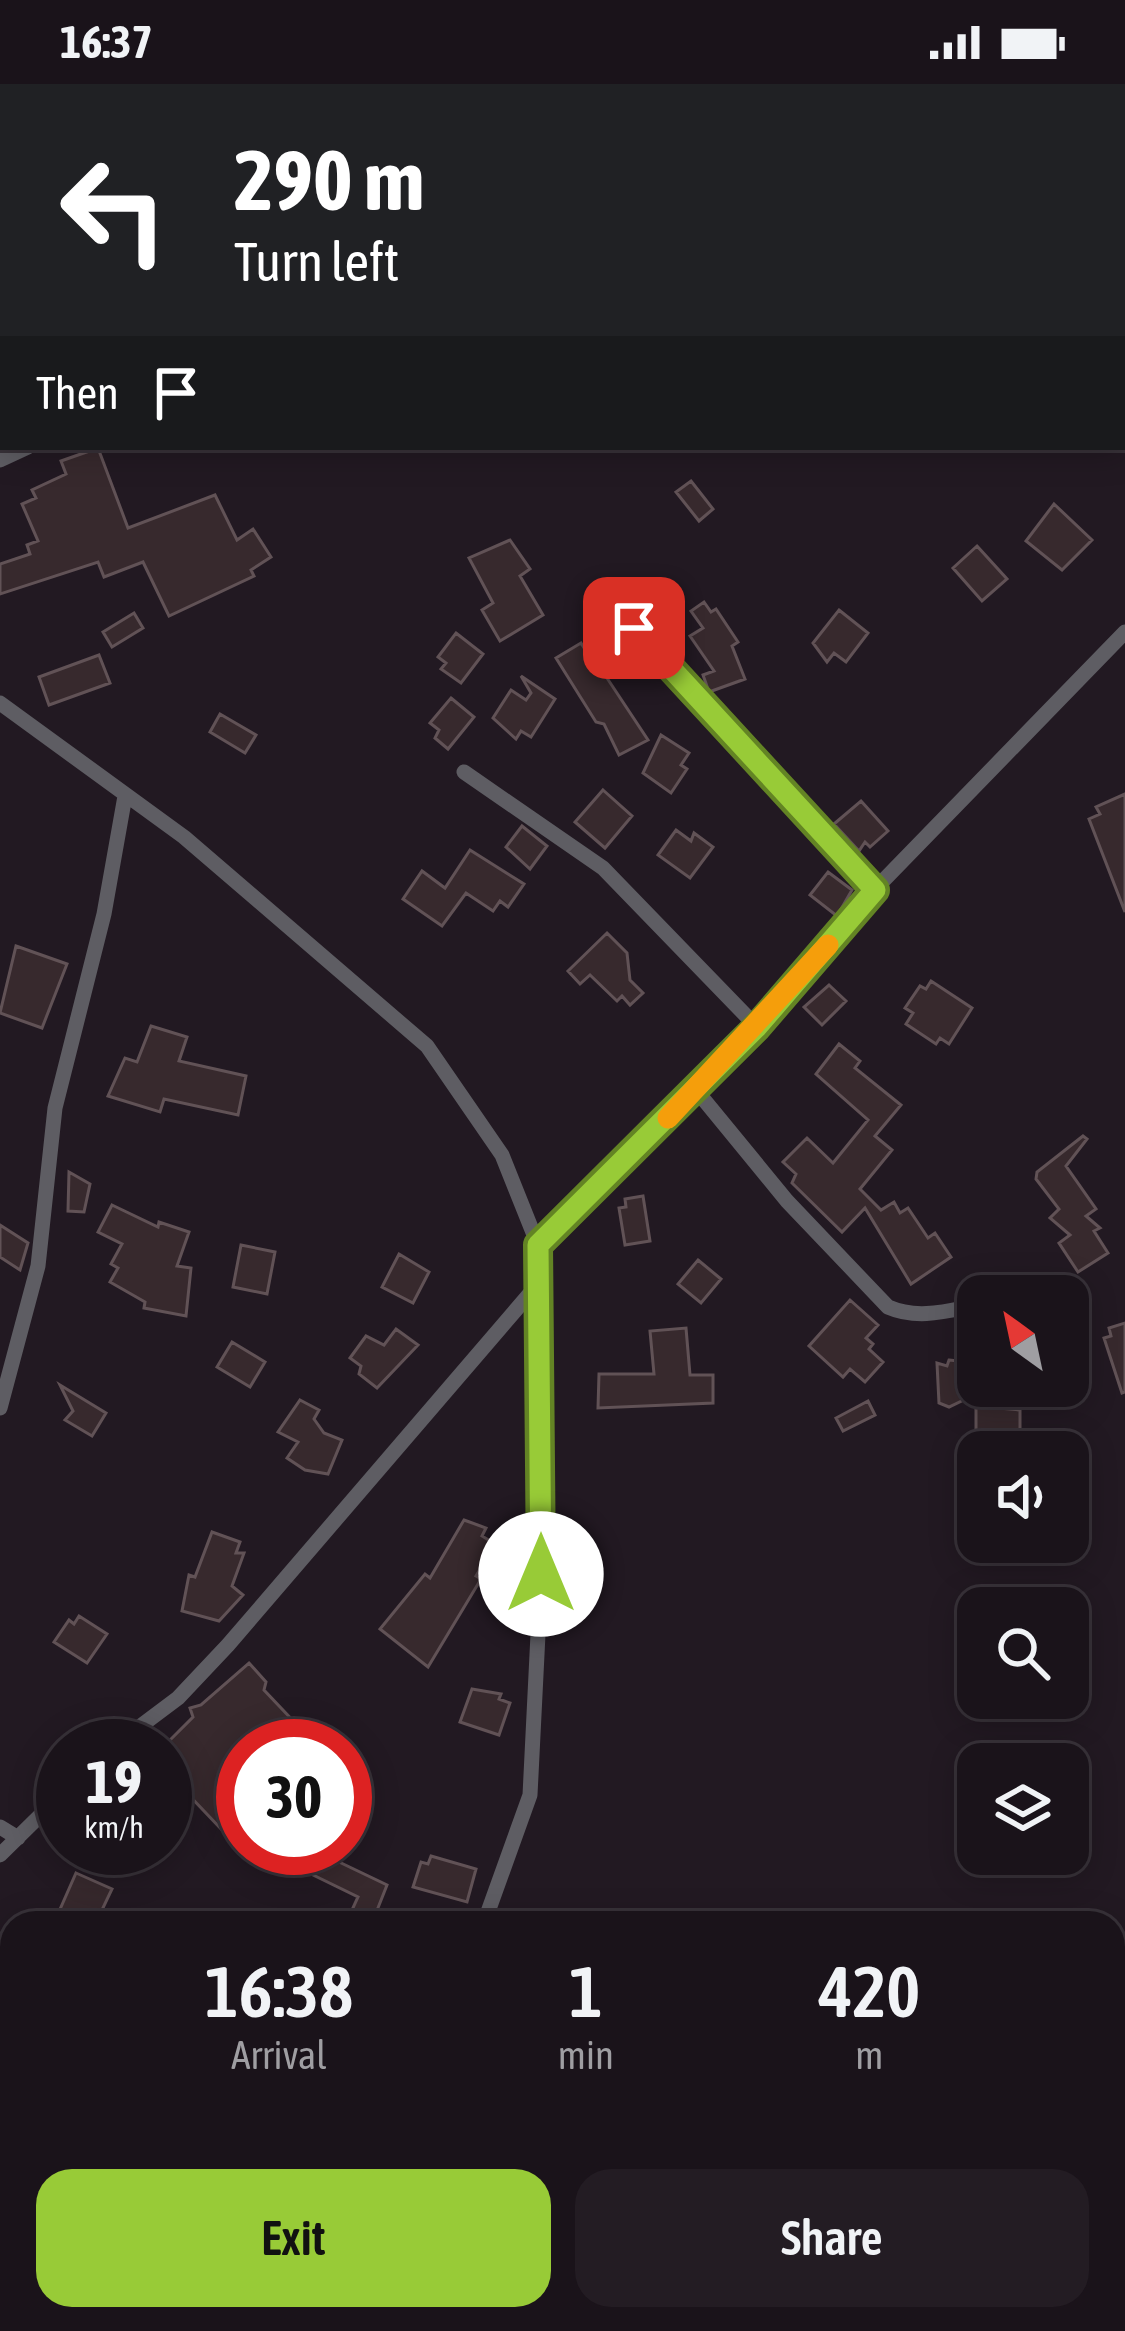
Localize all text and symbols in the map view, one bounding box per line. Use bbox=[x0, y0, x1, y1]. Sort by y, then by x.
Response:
text: 16:37 bbox=[60, 16, 153, 68]
icon: left bbox=[36, 132, 192, 288]
text: 290 m bbox=[234, 132, 424, 228]
text: Turn left bbox=[234, 231, 399, 292]
icon: arrive bbox=[143, 360, 209, 426]
text: Then bbox=[36, 367, 119, 419]
pin bbox=[583, 577, 685, 679]
icon: arrive bbox=[601, 595, 667, 661]
north arrow bbox=[957, 1275, 1089, 1407]
map controls bbox=[957, 1275, 1089, 1875]
button: sound bbox=[957, 1431, 1089, 1563]
position arrow bbox=[478, 1511, 604, 1637]
button: search bbox=[957, 1587, 1089, 1719]
speed limit sign: 30 bbox=[216, 1719, 372, 1875]
button: layers bbox=[957, 1743, 1089, 1875]
text: 19 bbox=[86, 1747, 142, 1816]
text: km/h bbox=[84, 1810, 144, 1844]
text: 16:38 bbox=[205, 1950, 353, 2032]
text: 1 bbox=[569, 1950, 603, 2032]
text: 420 bbox=[819, 1950, 920, 2032]
text: Arrival bbox=[231, 2033, 327, 2077]
text: min bbox=[558, 2033, 614, 2077]
text: m bbox=[855, 2033, 883, 2077]
button: Exit bbox=[36, 2169, 551, 2307]
button: Share bbox=[575, 2169, 1089, 2307]

